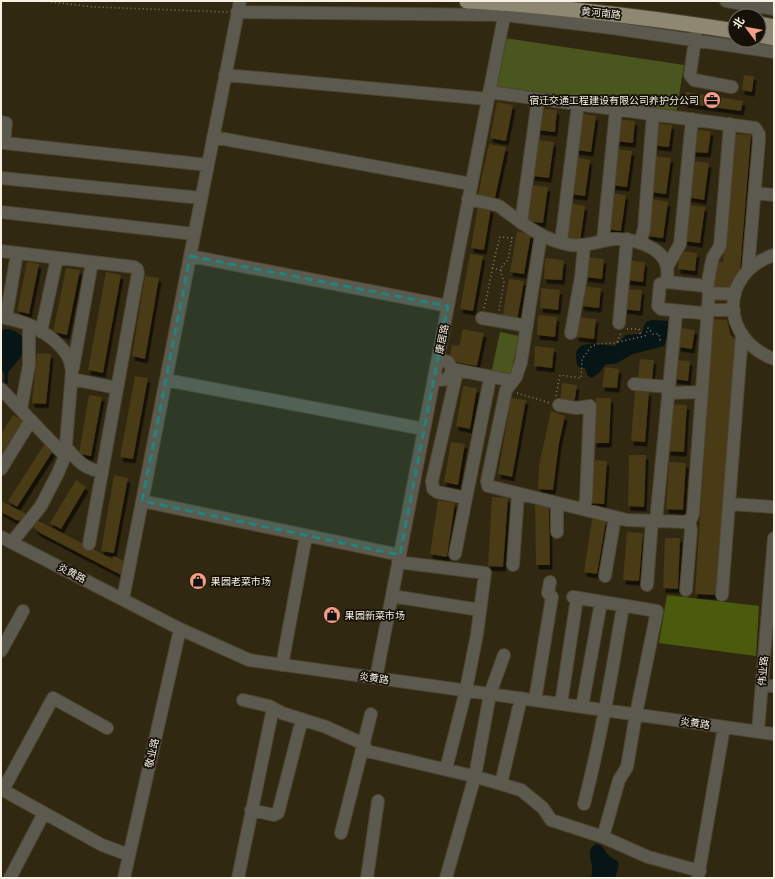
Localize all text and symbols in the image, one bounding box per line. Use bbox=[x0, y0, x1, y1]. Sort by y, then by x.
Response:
street label: 黄河南路 bbox=[580, 4, 622, 22]
north arrow bbox=[727, 8, 767, 48]
text: 北 bbox=[730, 14, 747, 31]
office icon: 宿迁交通工程建设有限公司养护分公司 bbox=[702, 90, 722, 110]
place label: 宿迁交通工程建设有限公司养护分公司 bbox=[529, 94, 699, 107]
street label: 康居路 bbox=[433, 323, 451, 355]
street label: 炎黄路 bbox=[56, 560, 88, 586]
shop icon: 果园老菜市场 bbox=[188, 571, 208, 591]
place label: 果园老菜市场 bbox=[210, 575, 271, 588]
shop icon: 果园新菜市场 bbox=[322, 605, 342, 625]
place label: 果园新菜市场 bbox=[344, 609, 405, 622]
street label: 伟业路 bbox=[755, 655, 771, 687]
street label: 炎黄路 bbox=[358, 669, 390, 687]
street label: 炎黄路 bbox=[679, 714, 711, 732]
street label: 敬业路 bbox=[142, 737, 162, 769]

